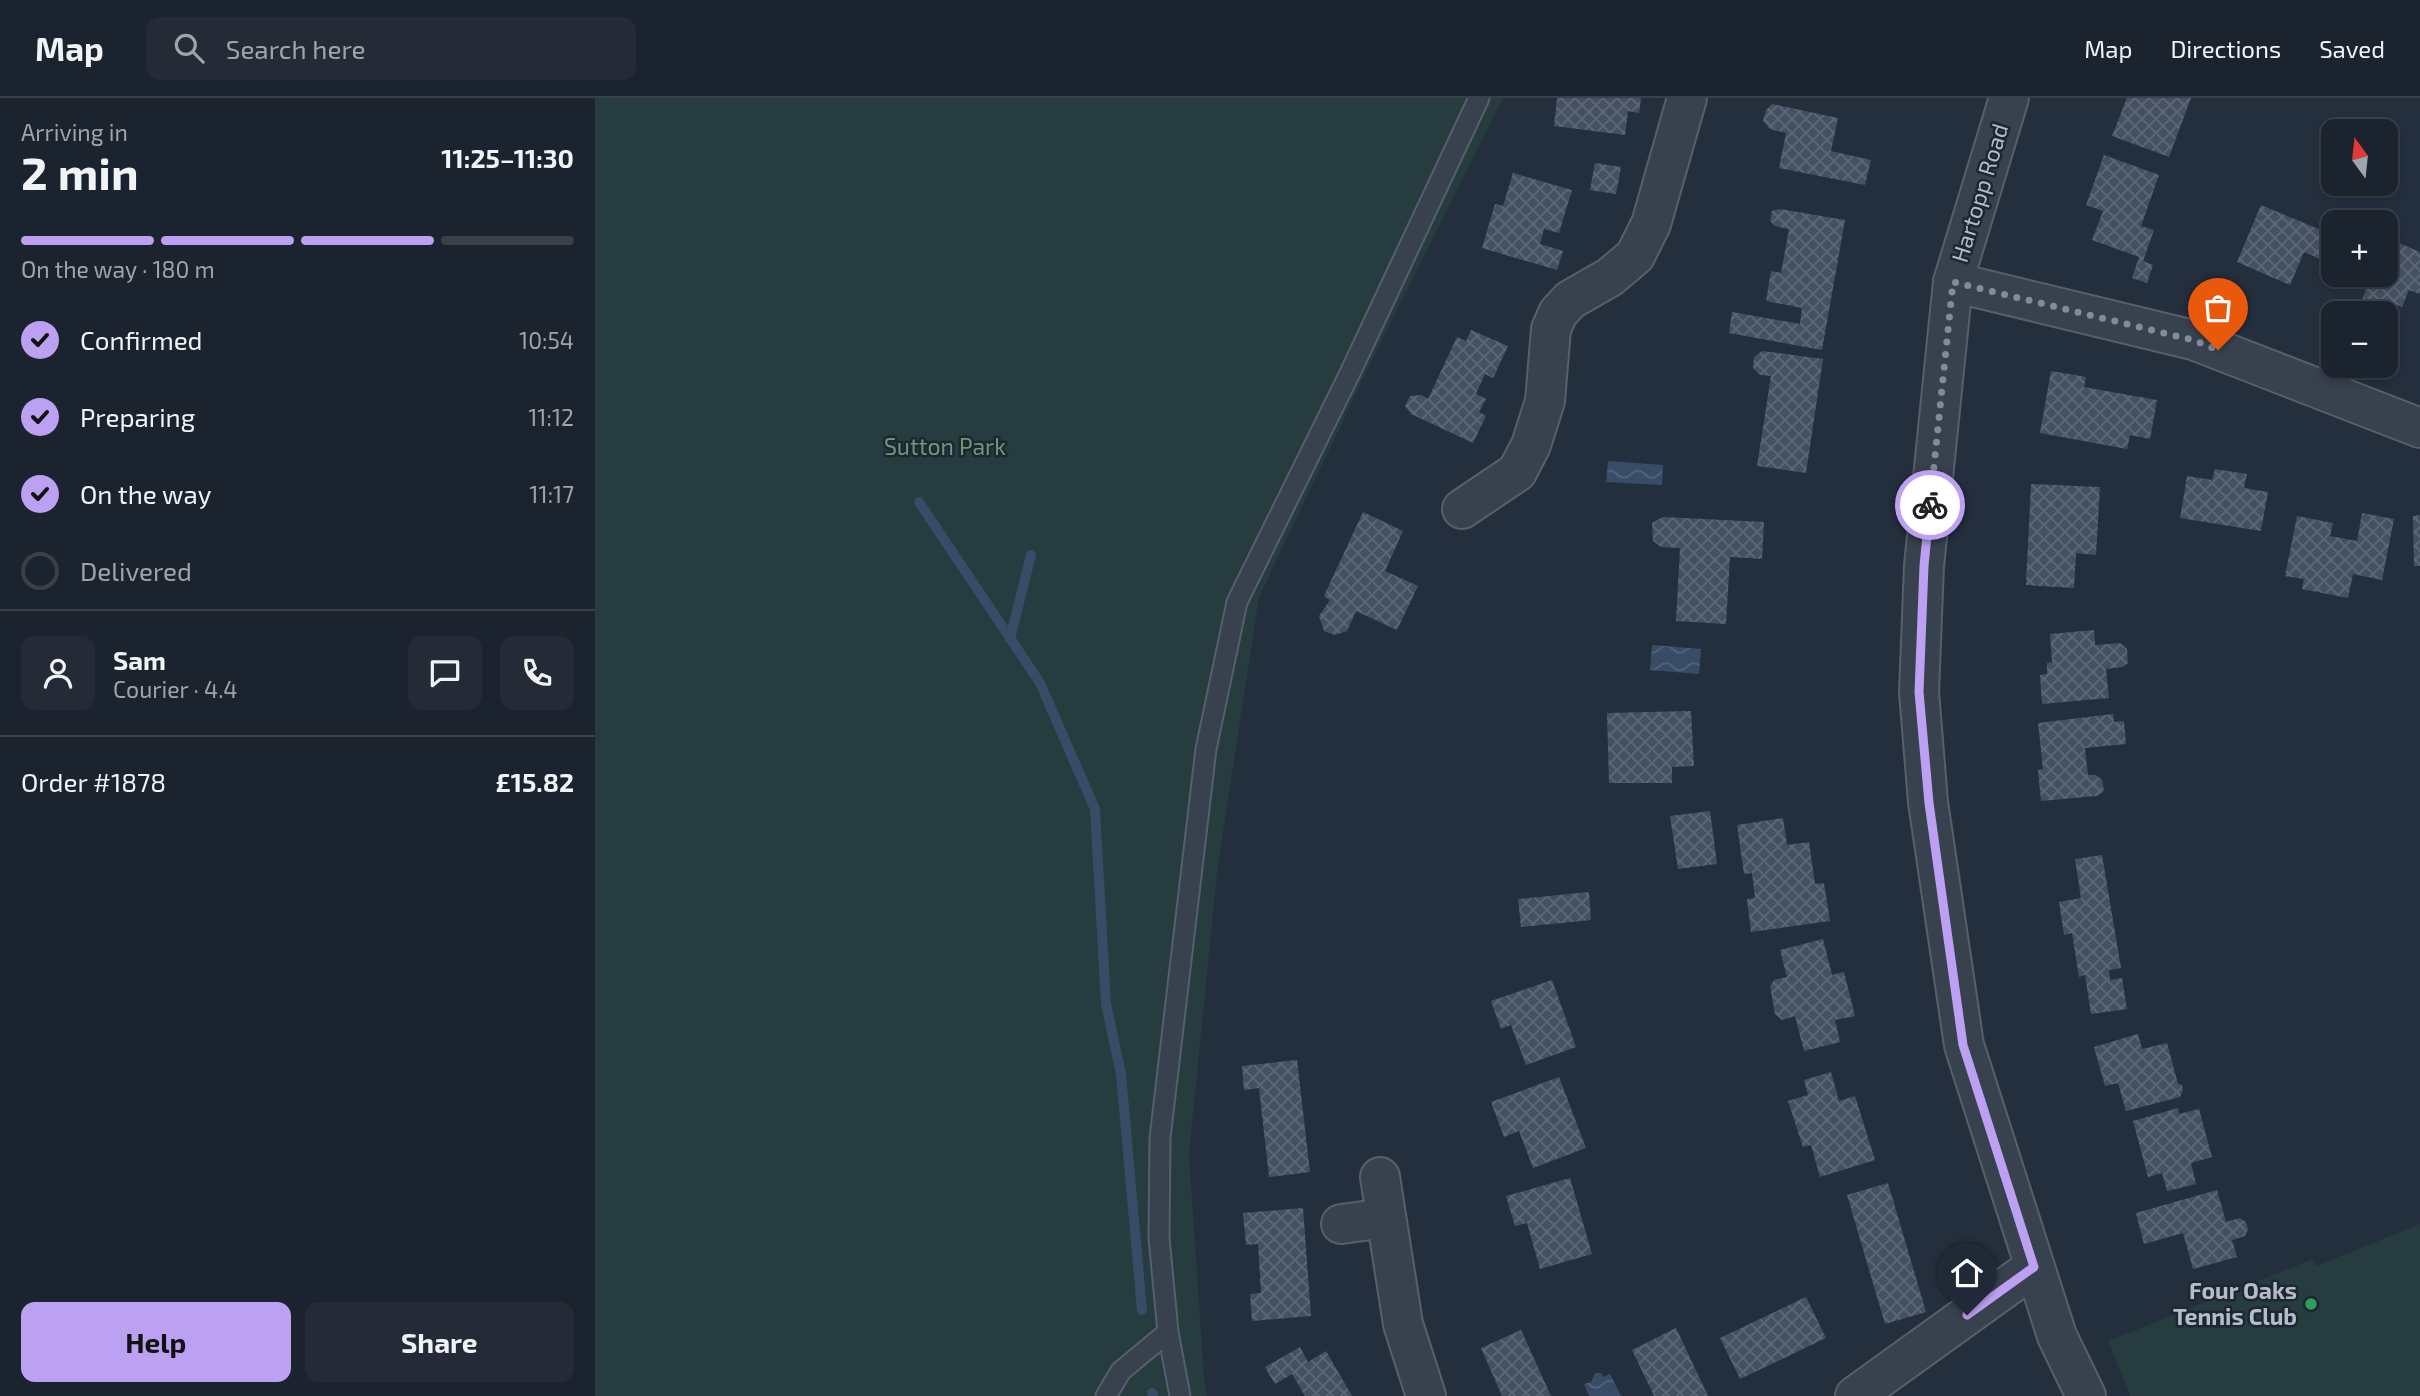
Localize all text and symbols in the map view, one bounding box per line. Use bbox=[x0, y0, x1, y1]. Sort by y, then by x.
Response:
search box bbox=[146, 17, 636, 80]
text: Map bbox=[35, 28, 104, 68]
icon: search bbox=[170, 29, 208, 67]
text: Search here bbox=[226, 33, 365, 64]
text: Map bbox=[2084, 34, 2132, 63]
text: Directions bbox=[2170, 34, 2281, 63]
text: Saved bbox=[2319, 34, 2385, 63]
text: Arriving in bbox=[21, 118, 128, 146]
north arrow bbox=[2321, 119, 2397, 196]
map controls bbox=[2321, 119, 2398, 378]
street label: Hartopp Road bbox=[1945, 120, 2013, 266]
text: 11:25–11:30 bbox=[441, 142, 574, 173]
text: 2 min bbox=[21, 144, 139, 199]
button: + bbox=[2321, 210, 2398, 287]
text: On the way · 180 m bbox=[21, 255, 215, 283]
pin bbox=[2188, 278, 2248, 350]
icon: bag bbox=[2199, 289, 2237, 327]
button: − bbox=[2321, 301, 2398, 378]
icon: check bbox=[21, 321, 59, 359]
text: Confirmed bbox=[80, 324, 203, 355]
text: 10:54 bbox=[519, 326, 574, 354]
icon: check bbox=[21, 398, 59, 436]
text: Preparing bbox=[80, 401, 195, 432]
text: 11:12 bbox=[528, 403, 574, 431]
park label: Sutton Park bbox=[884, 432, 1006, 460]
courier bbox=[1895, 470, 1965, 540]
icon: check bbox=[21, 475, 59, 513]
text: On the way bbox=[80, 478, 211, 509]
text: 11:17 bbox=[529, 480, 574, 508]
icon: bike bbox=[1911, 486, 1949, 524]
text: Delivered bbox=[80, 555, 192, 586]
button: person bbox=[21, 636, 95, 710]
button: chat bbox=[408, 636, 482, 710]
button: phone bbox=[500, 636, 574, 710]
text: Sam bbox=[113, 644, 166, 675]
text: Courier · 4.4 bbox=[113, 675, 237, 703]
text: Order #1878 bbox=[21, 766, 166, 797]
text: £15.82 bbox=[496, 766, 574, 797]
pin bbox=[1937, 1243, 1997, 1315]
icon: home bbox=[1948, 1254, 1986, 1292]
place label: Four Oaks Tennis Club bbox=[2173, 1276, 2297, 1330]
marker: Four Oaks Tennis Club bbox=[2303, 1296, 2319, 1312]
button: Help bbox=[21, 1302, 291, 1382]
button: Share bbox=[305, 1302, 574, 1382]

